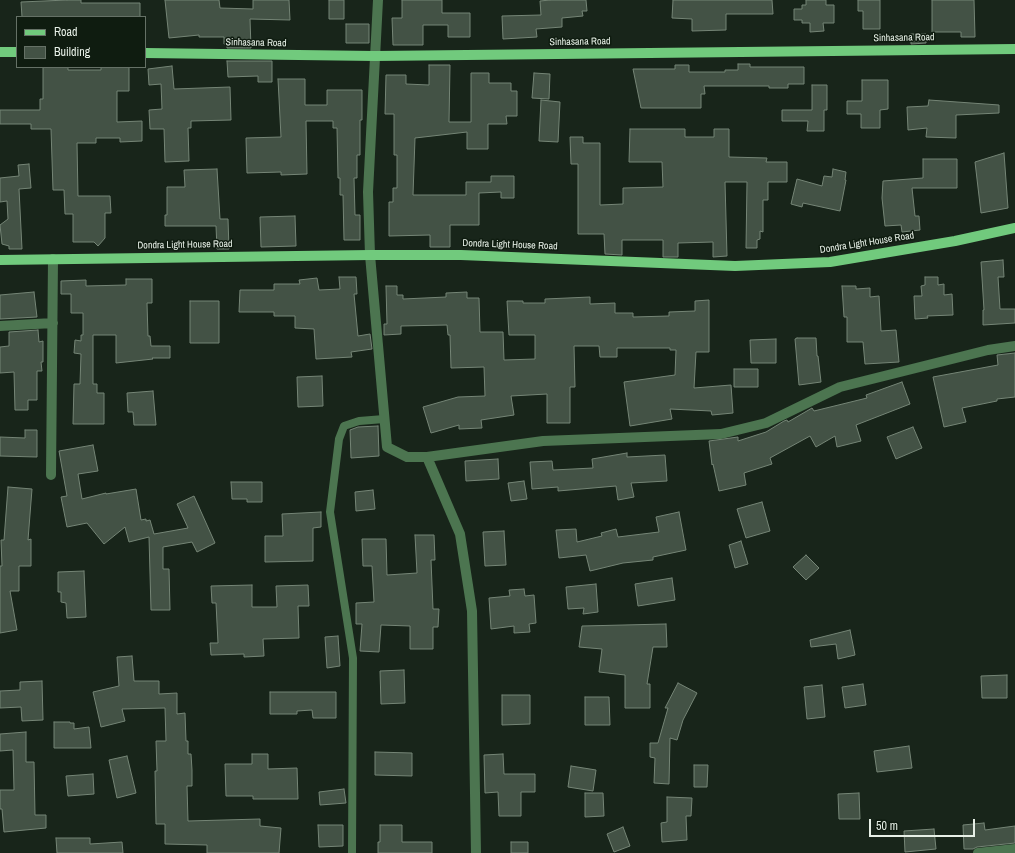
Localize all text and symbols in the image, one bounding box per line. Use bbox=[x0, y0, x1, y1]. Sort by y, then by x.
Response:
legend bbox=[16, 16, 146, 68]
text: Road bbox=[54, 24, 78, 40]
street label: Sinhasana Road bbox=[873, 31, 935, 45]
street label: Sinhasana Road bbox=[549, 35, 611, 49]
street label: Sinhasana Road bbox=[225, 36, 287, 50]
text: Building bbox=[54, 44, 90, 60]
street label: Dondra Light House Road bbox=[819, 230, 915, 256]
street label: Dondra Light House Road bbox=[462, 237, 558, 253]
street label: Dondra Light House Road bbox=[137, 238, 233, 252]
scale bar bbox=[871, 811, 977, 837]
text: 50 m bbox=[876, 818, 898, 834]

